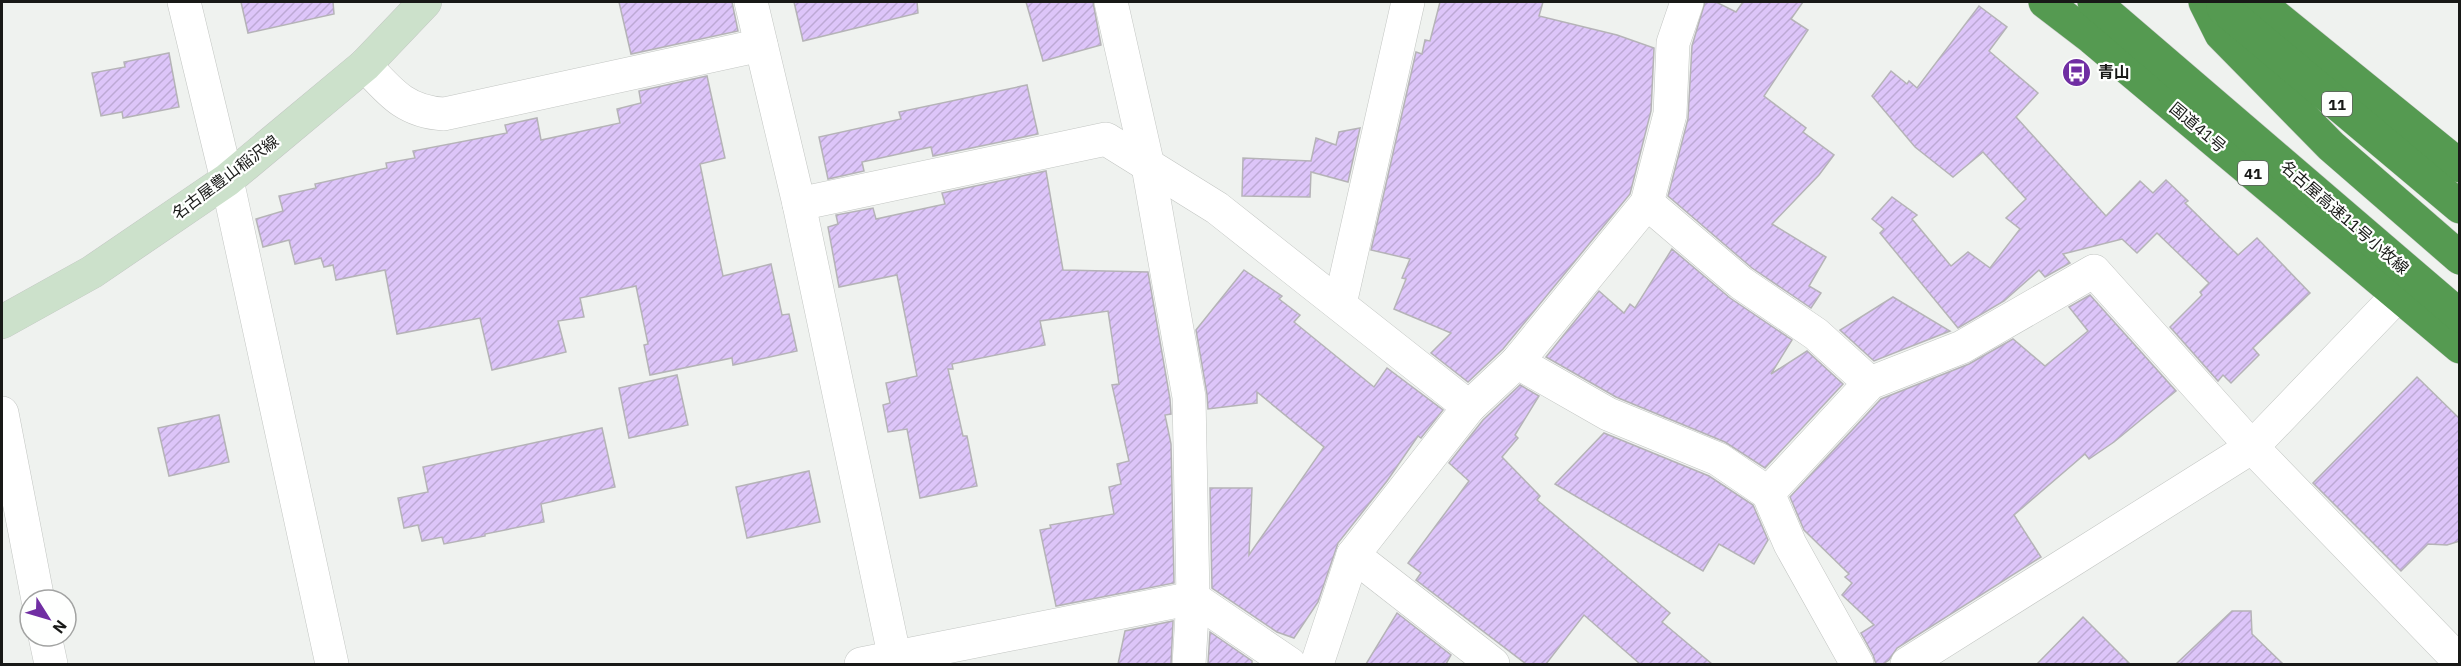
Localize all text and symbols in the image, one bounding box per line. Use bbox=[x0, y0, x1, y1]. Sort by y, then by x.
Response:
bus stop icon: 青山 bbox=[2061, 56, 2093, 88]
place label: 青山 bbox=[2098, 62, 2130, 82]
road number: 11 bbox=[2322, 92, 2352, 116]
street label: 国道41号 bbox=[2166, 98, 2230, 156]
street label: 名古屋豊山稲沢線 bbox=[168, 130, 282, 224]
street label: 名古屋高速11号小牧線 bbox=[2277, 156, 2413, 278]
road number: 41 bbox=[2238, 161, 2268, 185]
north arrow bbox=[18, 588, 78, 648]
text: N bbox=[49, 616, 71, 638]

